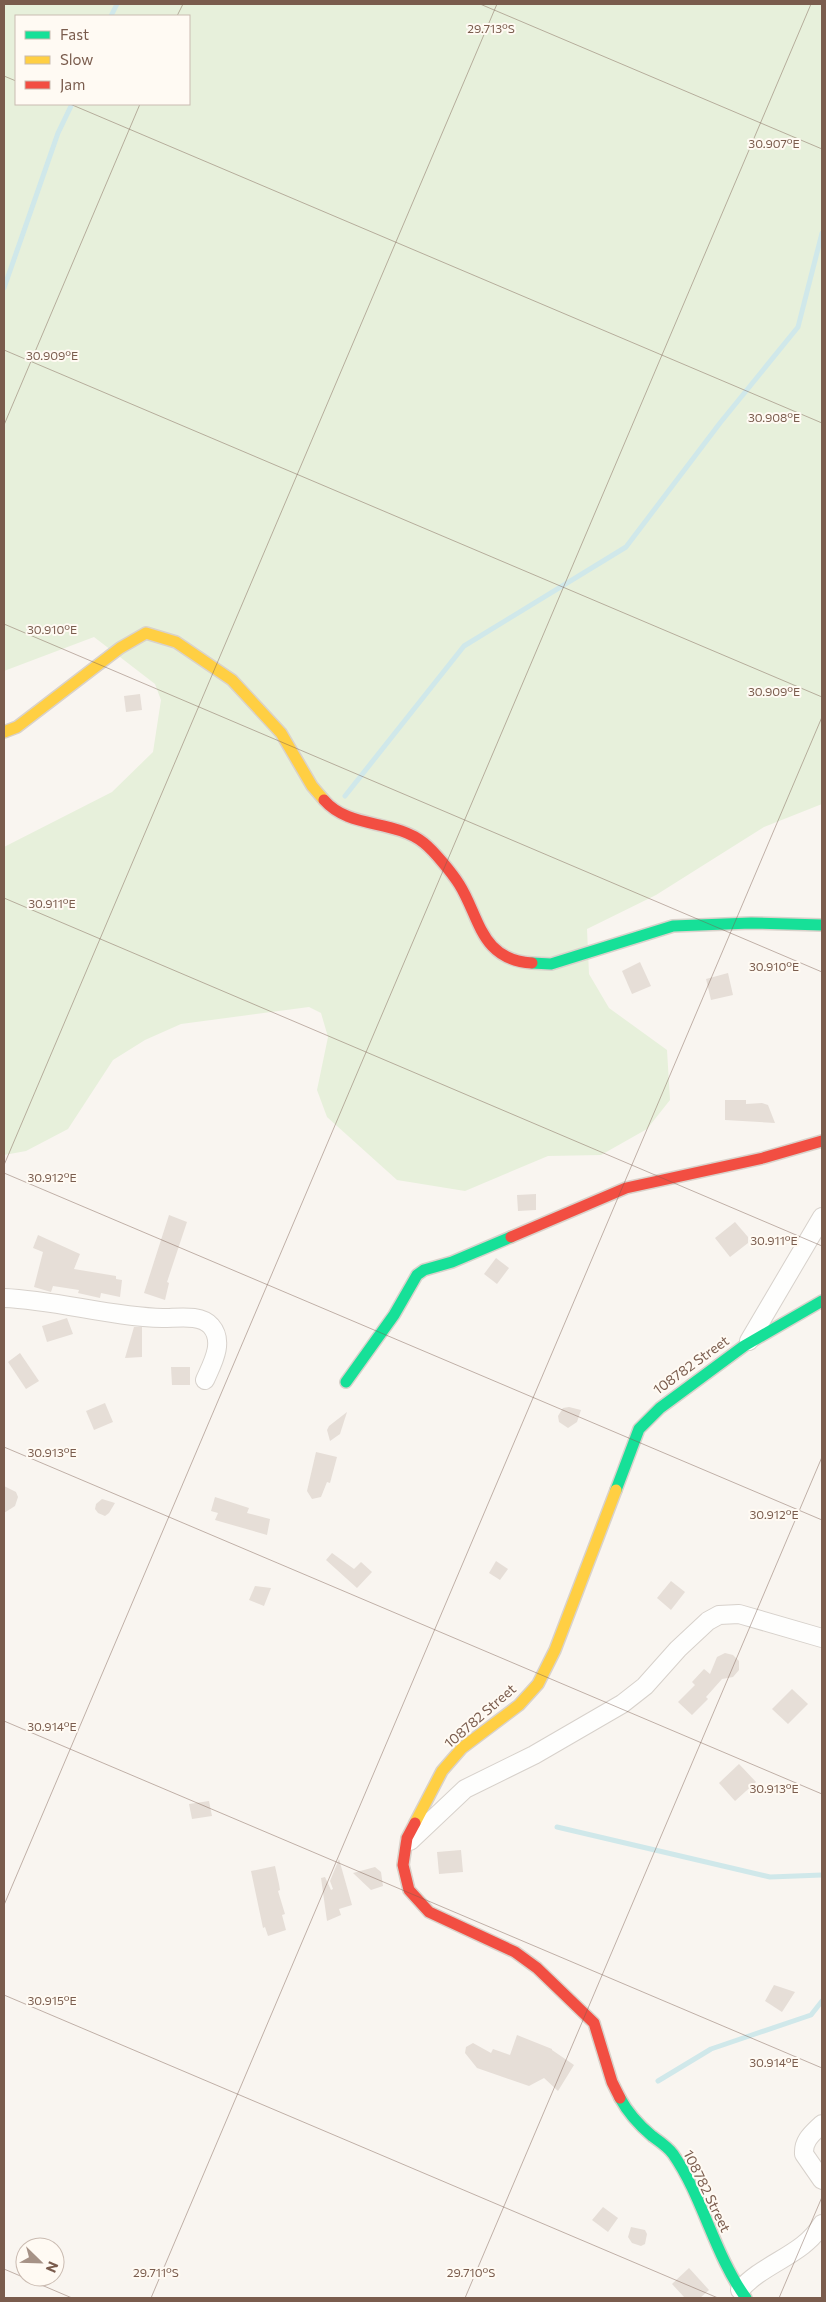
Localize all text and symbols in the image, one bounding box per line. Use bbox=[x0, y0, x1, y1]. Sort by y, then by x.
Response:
legend bbox=[15, 15, 190, 105]
text: 29.713°S bbox=[467, 21, 515, 35]
text: Fast bbox=[60, 25, 89, 43]
text: Slow bbox=[60, 50, 93, 68]
text: Jam bbox=[60, 75, 85, 93]
text: 30.907°E bbox=[748, 136, 800, 150]
text: 30.909°E bbox=[26, 348, 78, 362]
text: 30.908°E bbox=[748, 410, 800, 424]
text: 30.910°E bbox=[27, 622, 77, 636]
text: 30.909°E bbox=[748, 684, 800, 698]
text: 30.911°E bbox=[28, 896, 76, 910]
text: 30.910°E bbox=[749, 959, 799, 973]
text: 30.912°E bbox=[27, 1170, 77, 1184]
text: 30.911°E bbox=[750, 1233, 798, 1247]
street label: 108782 Street bbox=[650, 1331, 732, 1398]
text: 30.913°E bbox=[27, 1445, 77, 1459]
text: 30.912°E bbox=[749, 1507, 799, 1521]
street label: 108782 Street bbox=[440, 1680, 519, 1751]
text: 30.914°E bbox=[27, 1719, 77, 1733]
text: 30.913°E bbox=[749, 1781, 799, 1795]
text: 30.915°E bbox=[27, 1993, 77, 2007]
text: 30.914°E bbox=[749, 2055, 799, 2069]
street label: 108782 Street bbox=[680, 2147, 735, 2235]
north arrow bbox=[15, 2237, 65, 2287]
text: N bbox=[43, 2259, 62, 2275]
text: 29.711°S bbox=[133, 2265, 179, 2279]
text: 29.710°S bbox=[447, 2265, 495, 2279]

